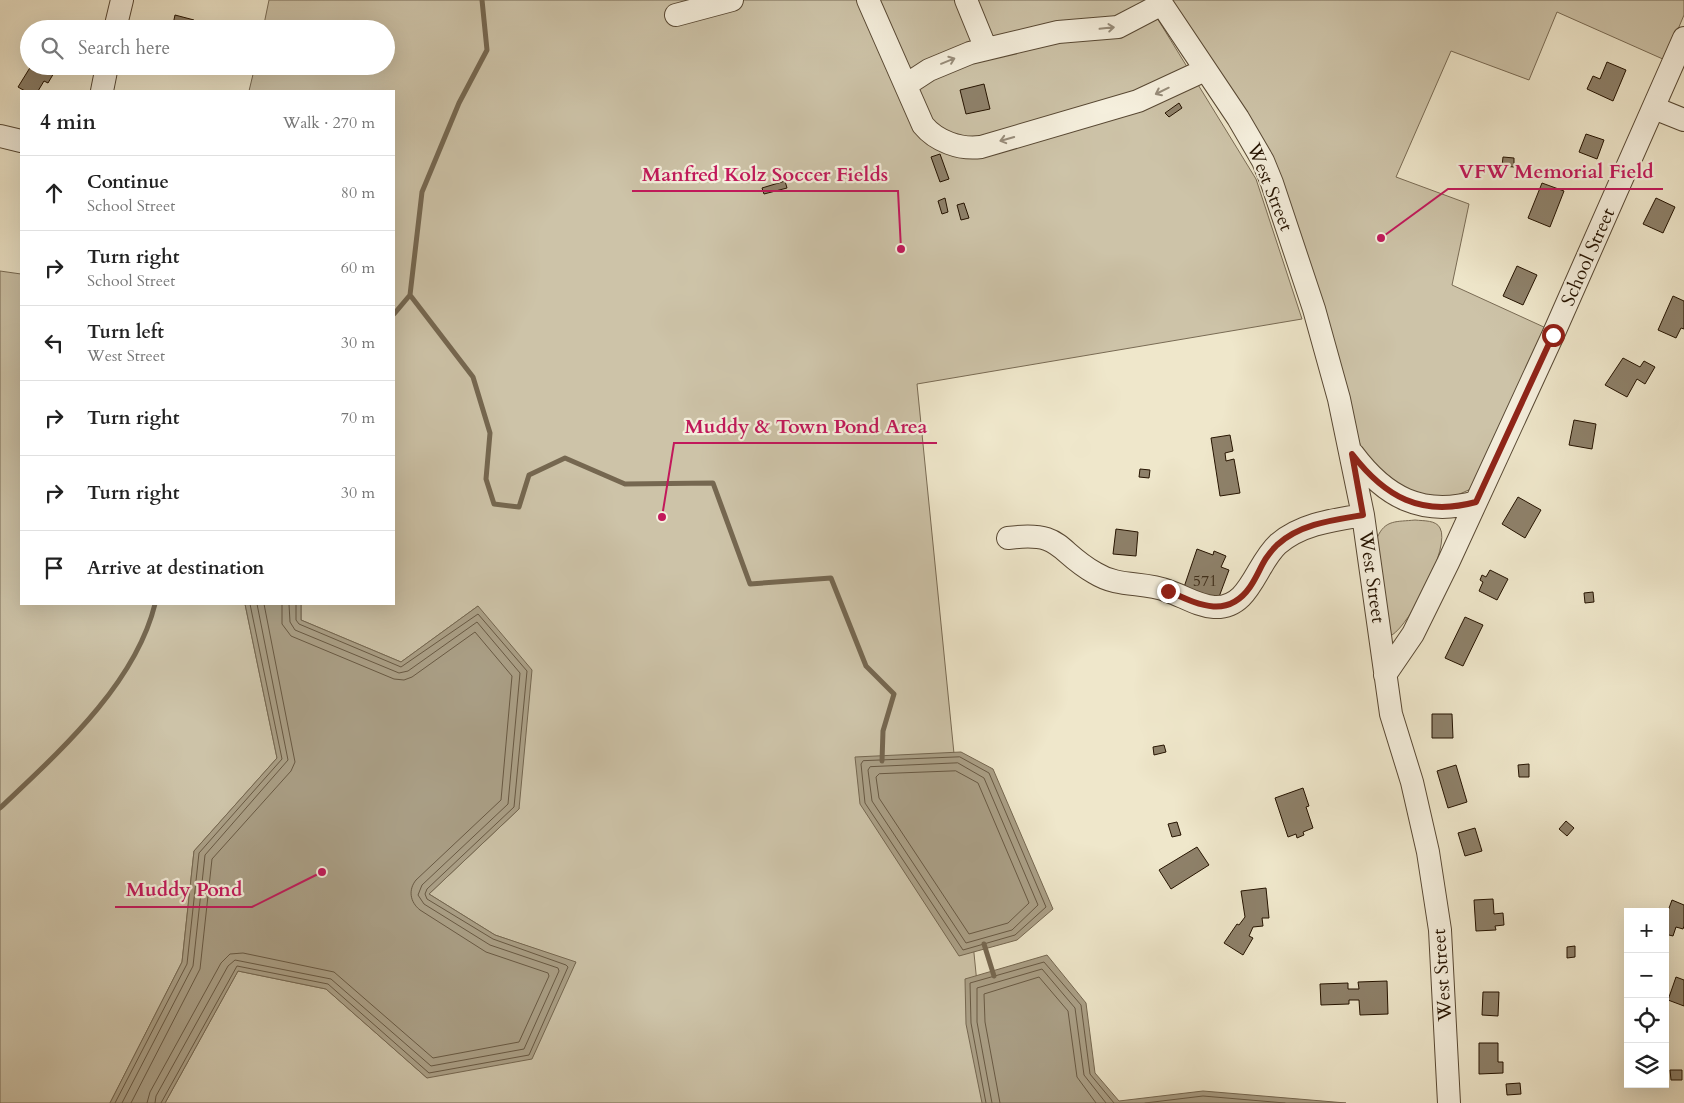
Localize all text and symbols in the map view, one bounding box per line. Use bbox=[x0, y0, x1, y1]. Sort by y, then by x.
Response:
search box bbox=[20, 20, 395, 75]
one-way arrow bbox=[1099, 23, 1115, 33]
icon: search bbox=[38, 34, 66, 62]
text: Search here bbox=[78, 35, 170, 61]
one-way arrow bbox=[940, 56, 956, 65]
one-way arrow bbox=[1154, 86, 1169, 96]
text: 4 min bbox=[40, 108, 96, 137]
text: Walk · 270 m bbox=[283, 112, 375, 134]
one-way arrow bbox=[999, 135, 1015, 145]
street label: West Street bbox=[1240, 138, 1299, 235]
callout: VFW Memorial Field bbox=[1448, 154, 1663, 189]
callout: Manfred Kolz Soccer Fields bbox=[632, 156, 898, 191]
text: VFW Memorial Field bbox=[1458, 158, 1654, 185]
text: Manfred Kolz Soccer Fields bbox=[642, 161, 888, 188]
text: Continue bbox=[87, 169, 169, 195]
icon: ahead bbox=[40, 179, 68, 207]
text: 80 m bbox=[341, 182, 375, 204]
text: School Street bbox=[87, 195, 175, 217]
street label: School Street bbox=[1555, 204, 1621, 310]
text: Turn right bbox=[87, 244, 179, 270]
icon: right bbox=[40, 254, 68, 282]
text: 60 m bbox=[341, 257, 375, 279]
text: School Street bbox=[87, 270, 175, 292]
text: Turn left bbox=[87, 319, 164, 345]
route start bbox=[1542, 324, 1565, 347]
icon: left bbox=[40, 329, 68, 357]
text: 30 m bbox=[341, 332, 375, 354]
text: West Street bbox=[87, 345, 165, 367]
icon: right bbox=[40, 404, 68, 432]
text: Turn right bbox=[87, 405, 179, 431]
text: 70 m bbox=[341, 407, 375, 429]
callout: Muddy & Town Pond Area bbox=[674, 408, 937, 443]
text: Muddy & Town Pond Area bbox=[684, 413, 928, 440]
icon: right bbox=[40, 479, 68, 507]
text: Turn right bbox=[87, 480, 179, 506]
text: 30 m bbox=[341, 482, 375, 504]
street label: West Street bbox=[1353, 528, 1391, 625]
icon: arrive bbox=[40, 554, 68, 582]
text: Arrive at destination bbox=[87, 555, 264, 581]
house number: 571 bbox=[1193, 570, 1217, 592]
route end bbox=[1157, 580, 1180, 603]
callout: Muddy Pond bbox=[115, 872, 252, 907]
text: Muddy Pond bbox=[126, 876, 243, 903]
map controls bbox=[1624, 908, 1669, 1088]
button: + bbox=[1624, 908, 1669, 953]
street label: West Street bbox=[1426, 928, 1458, 1023]
button: − bbox=[1624, 953, 1669, 998]
button: locate bbox=[1624, 998, 1669, 1043]
button: layers bbox=[1624, 1043, 1669, 1088]

